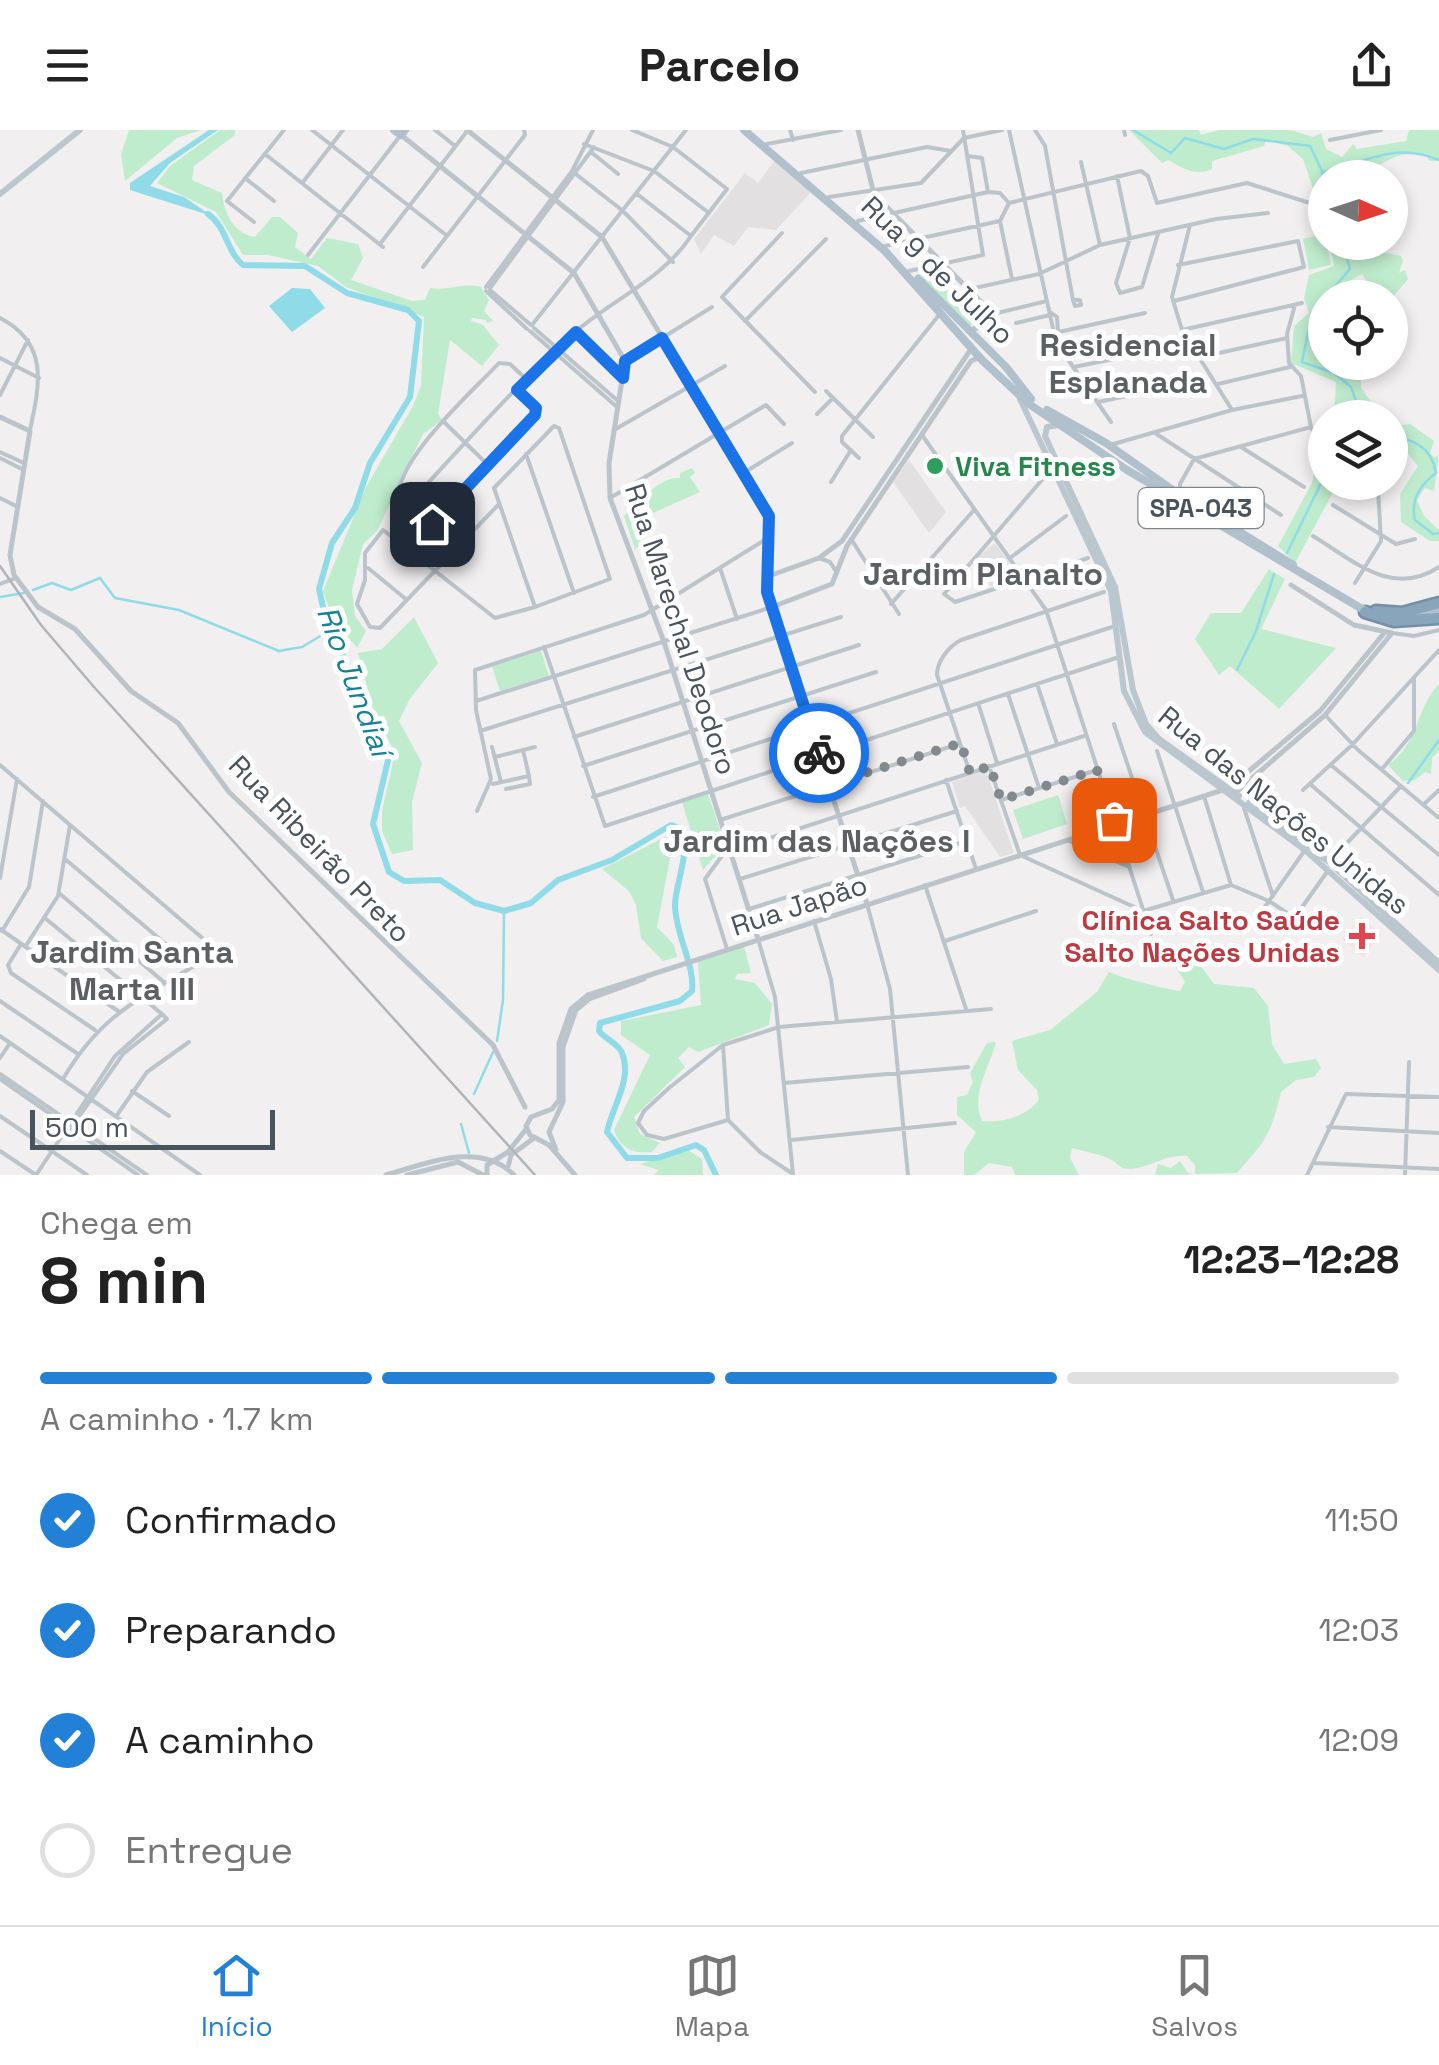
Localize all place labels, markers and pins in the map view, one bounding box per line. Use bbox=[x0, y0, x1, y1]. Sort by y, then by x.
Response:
place label: Viva Fitness bbox=[955, 448, 1116, 484]
marker: Viva Fitness bbox=[924, 455, 946, 477]
pin bbox=[390, 482, 475, 567]
pin bbox=[1072, 778, 1157, 863]
place label: Clínica Salto Saúde Salto Nações Unidas bbox=[1065, 902, 1340, 970]
marker: Clínica Salto Saúde Salto Nações Unidas bbox=[1349, 923, 1375, 949]

